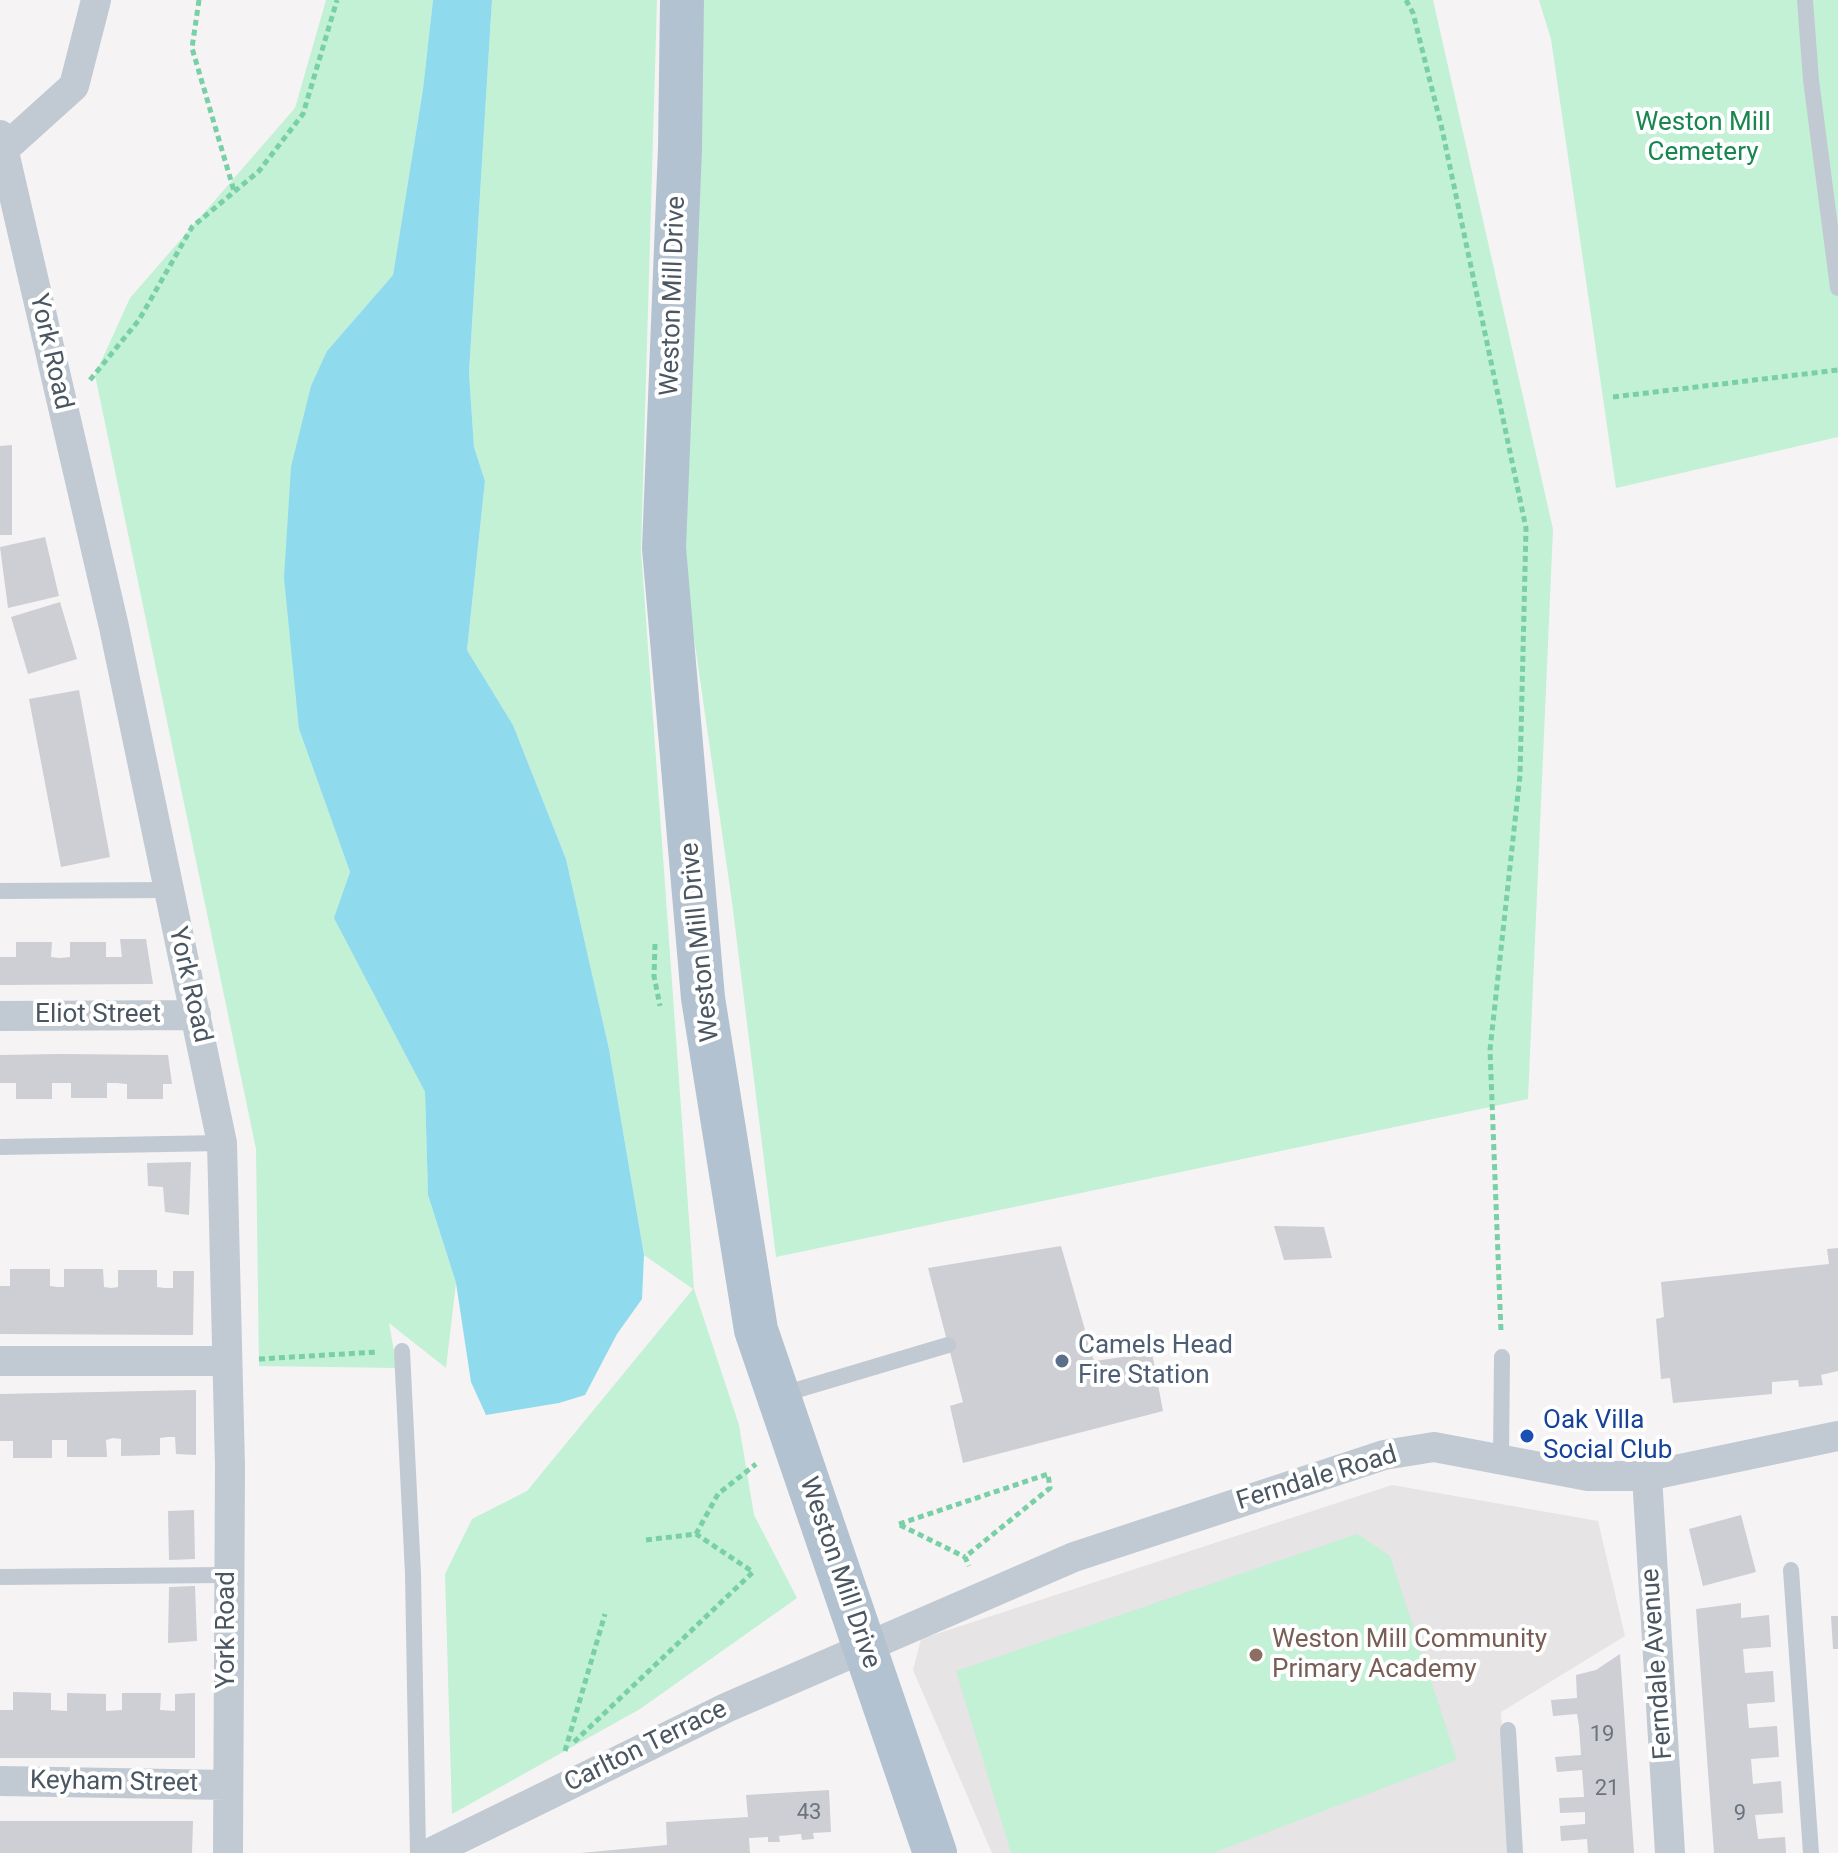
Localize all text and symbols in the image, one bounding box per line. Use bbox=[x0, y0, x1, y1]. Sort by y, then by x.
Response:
park label: Weston Mill Cemetery bbox=[1635, 107, 1771, 168]
street label: Weston Mill Drive bbox=[655, 195, 693, 397]
street label: York Road bbox=[22, 291, 78, 413]
street label: Weston Mill Drive bbox=[675, 841, 727, 1043]
street label: York Road bbox=[161, 924, 217, 1046]
street label: Eliot Street bbox=[35, 999, 161, 1031]
place label: Camels Head Fire Station bbox=[1078, 1330, 1233, 1392]
marker: Camels Head Fire Station bbox=[1053, 1352, 1071, 1370]
place label: Oak Villa Social Club bbox=[1543, 1405, 1672, 1466]
marker: Oak Villa Social Club bbox=[1518, 1427, 1536, 1445]
street label: Ferndale Road bbox=[1233, 1440, 1401, 1518]
street label: Weston Mill Drive bbox=[792, 1473, 886, 1673]
street label: Ferndale Avenue bbox=[1636, 1567, 1680, 1761]
street label: York Road bbox=[211, 1571, 243, 1689]
place label: Weston Mill Community Primary Academy bbox=[1272, 1624, 1547, 1686]
marker: Weston Mill Community Primary Academy bbox=[1247, 1646, 1265, 1664]
street label: Carlton Terrace bbox=[560, 1694, 732, 1800]
house number: 19 bbox=[1590, 1722, 1614, 1748]
street label: Keyham Street bbox=[30, 1766, 198, 1800]
house number: 21 bbox=[1595, 1776, 1619, 1802]
house number: 43 bbox=[797, 1800, 821, 1826]
house number: 9 bbox=[1734, 1801, 1746, 1827]

